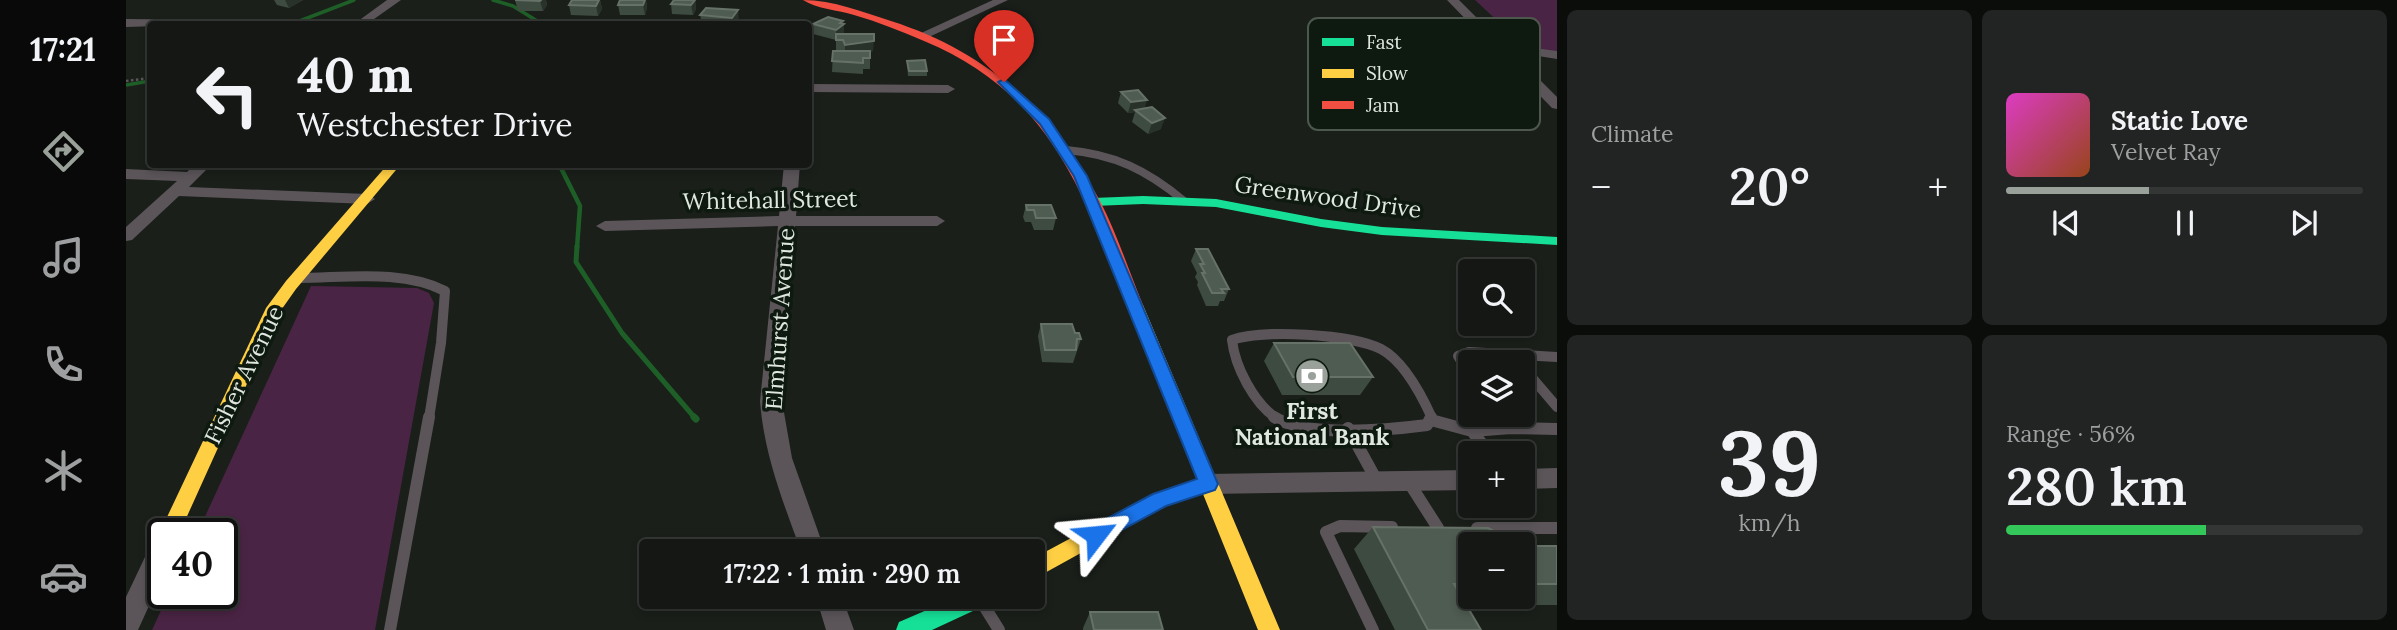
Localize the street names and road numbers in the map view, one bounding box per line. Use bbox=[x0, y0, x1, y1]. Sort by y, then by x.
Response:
street label: Greenwood Drive bbox=[1233, 169, 1423, 224]
street label: Whitehall Street bbox=[682, 183, 858, 216]
street label: Elmhurst Avenue bbox=[759, 227, 800, 411]
street label: Fisher Avenue bbox=[198, 301, 289, 449]

